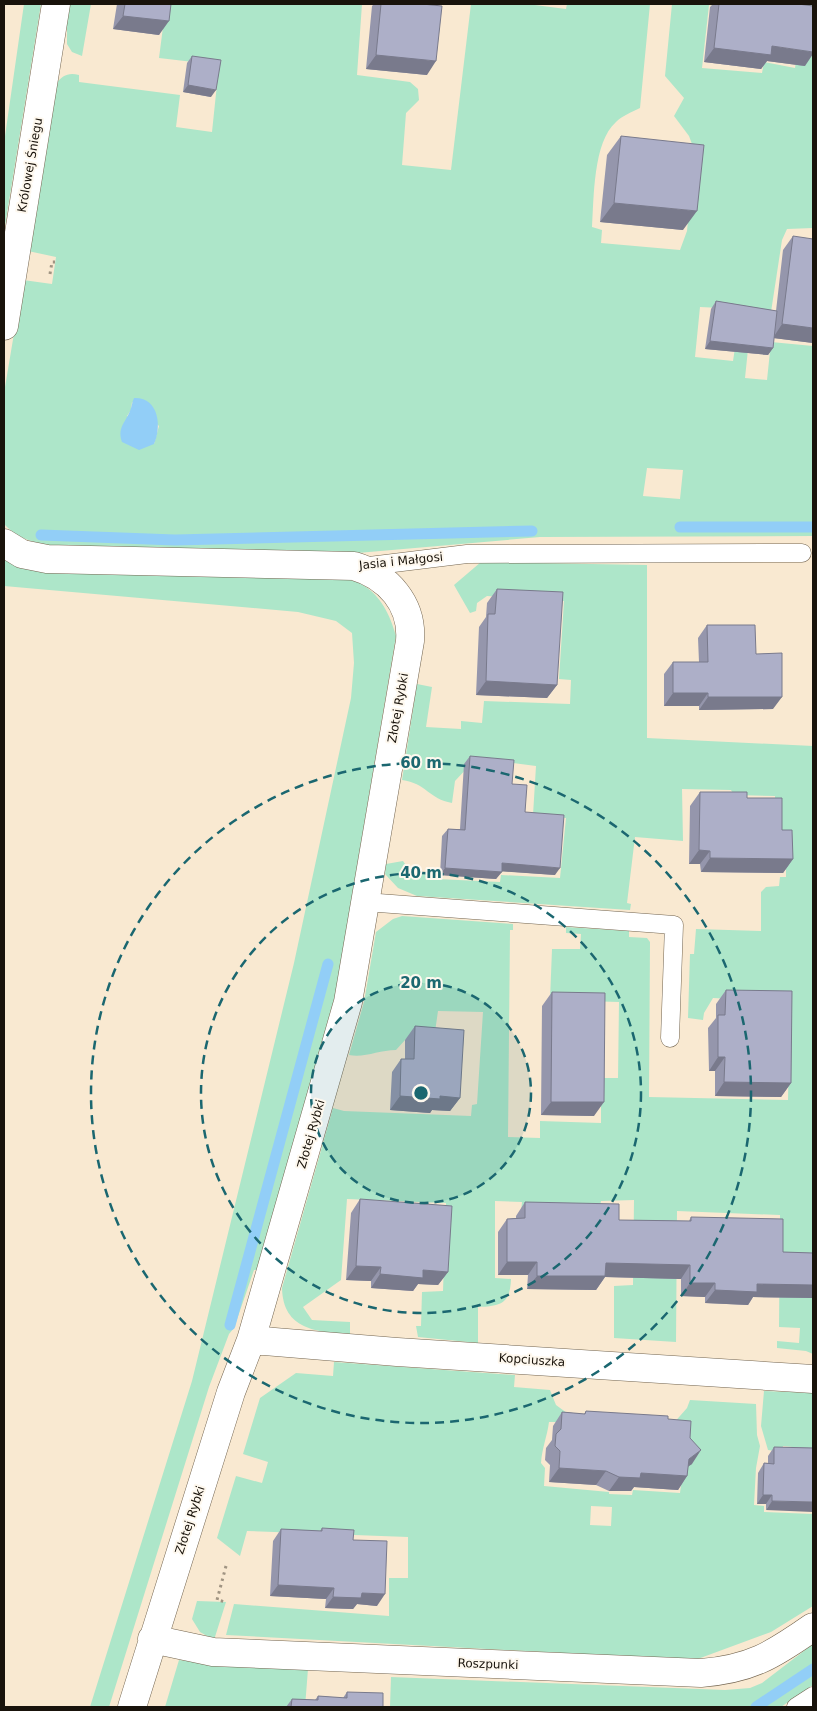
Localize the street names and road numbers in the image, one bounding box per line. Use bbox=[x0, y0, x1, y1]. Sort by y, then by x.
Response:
street label: Królowej Śniegu bbox=[14, 116, 45, 214]
street label: Jasia i Małgosi bbox=[357, 550, 444, 572]
street label: Złotej Rybki bbox=[385, 672, 411, 744]
street label: Złotej Rybki bbox=[294, 1098, 328, 1170]
street label: Kopciuszka bbox=[498, 1351, 566, 1369]
street label: Złotej Rybki bbox=[172, 1484, 208, 1556]
street label: Roszpunki bbox=[457, 1656, 519, 1672]

